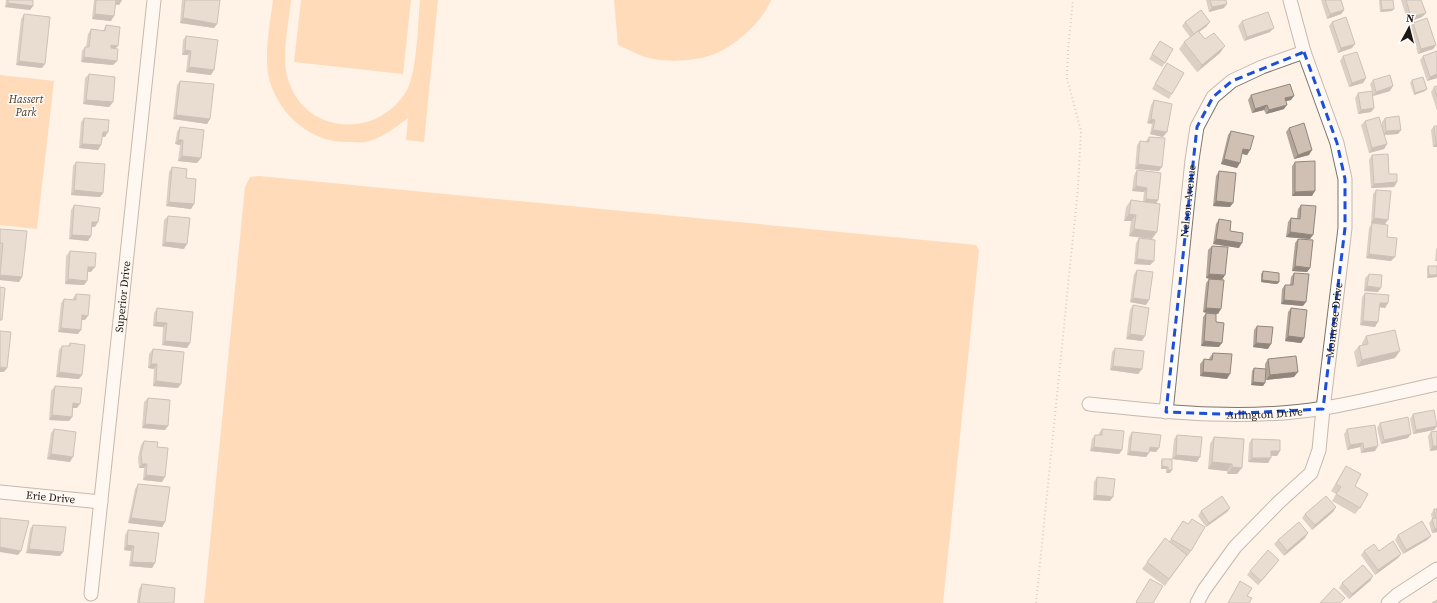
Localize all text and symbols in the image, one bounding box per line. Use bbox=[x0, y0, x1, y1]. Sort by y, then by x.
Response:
north arrow bbox=[1389, 8, 1429, 48]
text: N bbox=[1405, 11, 1415, 27]
park label: Hassert Park bbox=[8, 92, 44, 120]
street label: Nelson Avenue bbox=[1177, 164, 1199, 238]
street label: Superior Drive bbox=[112, 260, 134, 333]
street label: Montrose Drive bbox=[1322, 281, 1346, 359]
street label: Arlington Drive bbox=[1226, 404, 1304, 423]
street label: Erie Drive bbox=[25, 488, 76, 507]

